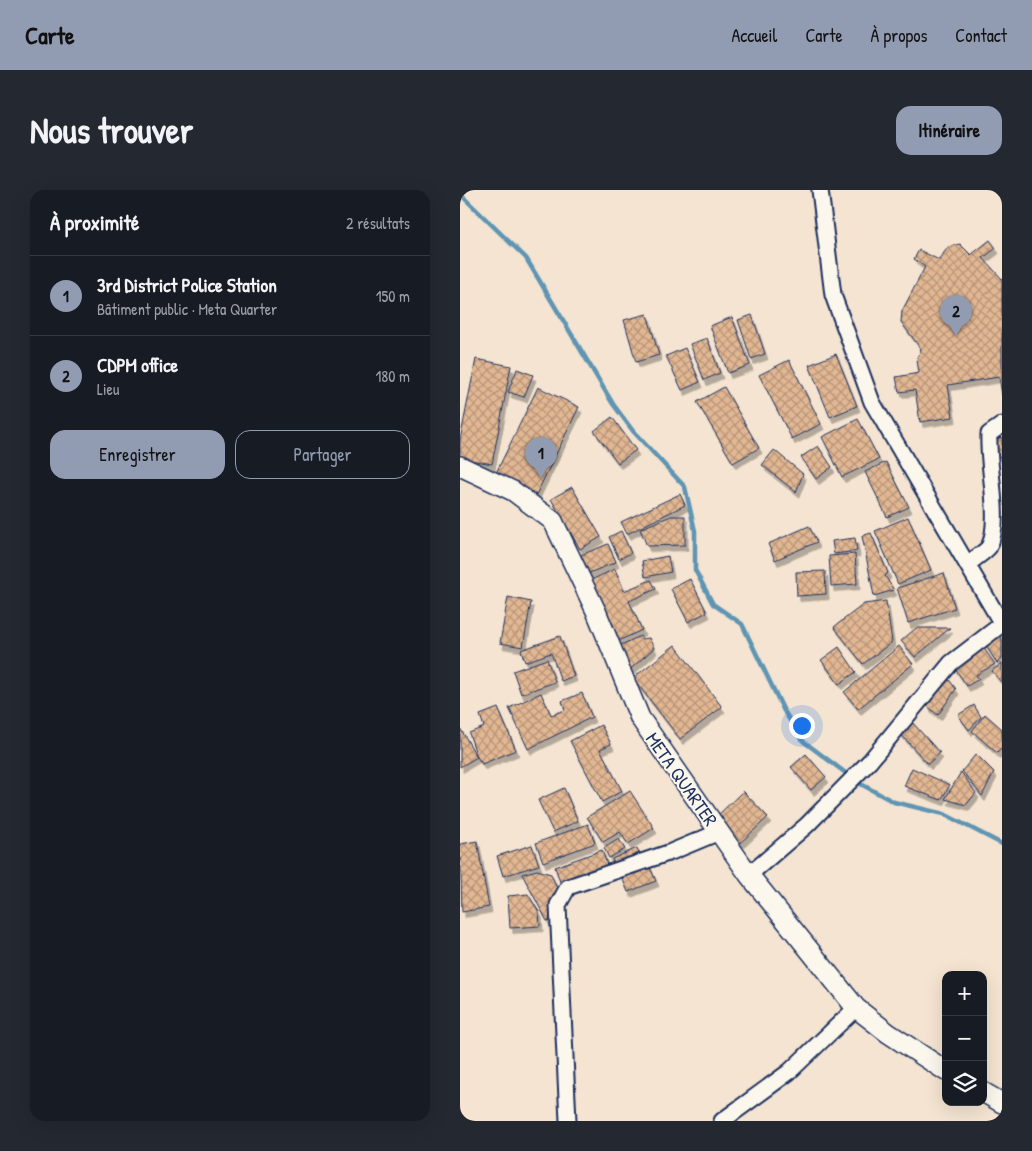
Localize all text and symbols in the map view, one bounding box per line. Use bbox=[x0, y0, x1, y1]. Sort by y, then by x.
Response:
text: Carte bbox=[25, 19, 75, 51]
text: Accueil bbox=[731, 23, 777, 48]
text: Carte bbox=[805, 23, 843, 48]
text: À propos bbox=[871, 23, 927, 48]
text: Contact bbox=[955, 23, 1007, 48]
button: Itinéraire bbox=[896, 106, 1002, 155]
text: Nous trouver bbox=[30, 107, 193, 154]
text: À proximité bbox=[50, 208, 139, 237]
text: 2 résultats bbox=[346, 212, 410, 234]
text: 3rd District Police Station bbox=[97, 272, 277, 298]
text: 1 bbox=[63, 285, 69, 307]
text: 150 m bbox=[376, 285, 410, 307]
pin: 2 bbox=[940, 295, 972, 336]
text: Bâtiment public · Meta Quarter bbox=[97, 298, 277, 320]
text: CDPM office bbox=[97, 352, 178, 378]
text: 2 bbox=[62, 365, 70, 387]
text: 180 m bbox=[376, 365, 410, 387]
text: Lieu bbox=[97, 378, 119, 400]
button: Enregistrer bbox=[50, 430, 225, 479]
button: Partager bbox=[235, 430, 410, 479]
pin: 1 bbox=[525, 437, 557, 478]
your location bbox=[789, 713, 815, 739]
street label: META QUARTER bbox=[640, 727, 724, 831]
map controls bbox=[942, 971, 987, 1106]
button: + bbox=[942, 971, 987, 1016]
button: − bbox=[942, 1016, 987, 1061]
button: layers bbox=[942, 1061, 987, 1106]

